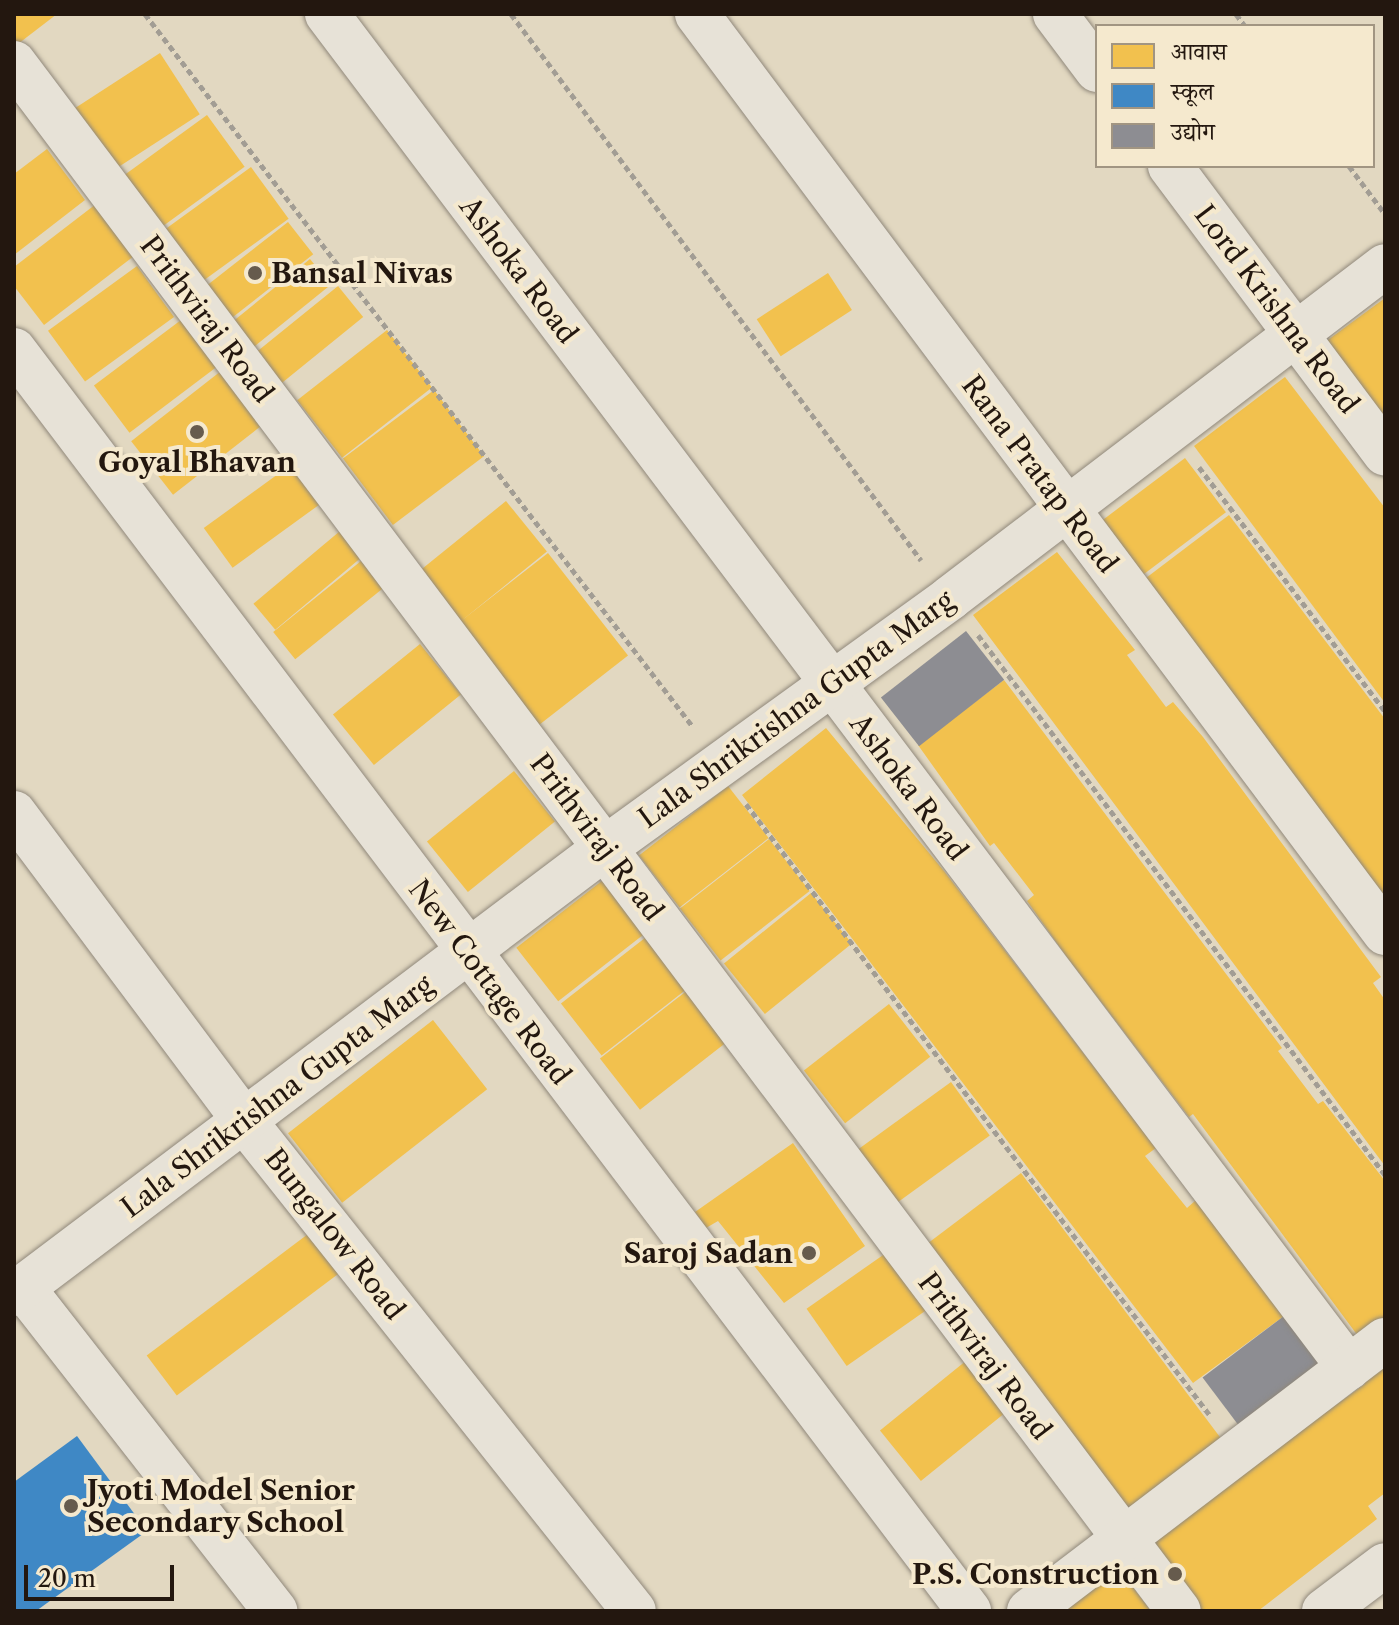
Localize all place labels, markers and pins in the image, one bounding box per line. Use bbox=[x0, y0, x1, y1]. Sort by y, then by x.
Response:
place label: Bansal Nivas bbox=[271, 256, 453, 290]
marker: Bansal Nivas bbox=[246, 264, 264, 282]
marker: Goyal Bhavan bbox=[188, 423, 206, 441]
place label: Goyal Bhavan bbox=[98, 445, 296, 479]
place label: Saroj Sadan bbox=[624, 1236, 793, 1270]
marker: Saroj Sadan bbox=[800, 1244, 818, 1262]
place label: Jyoti Model Senior Secondary School bbox=[87, 1473, 355, 1539]
marker: Jyoti Model Senior Secondary School bbox=[62, 1497, 80, 1515]
place label: P.S. Construction bbox=[912, 1557, 1159, 1591]
marker: P.S. Construction bbox=[1166, 1565, 1184, 1583]

